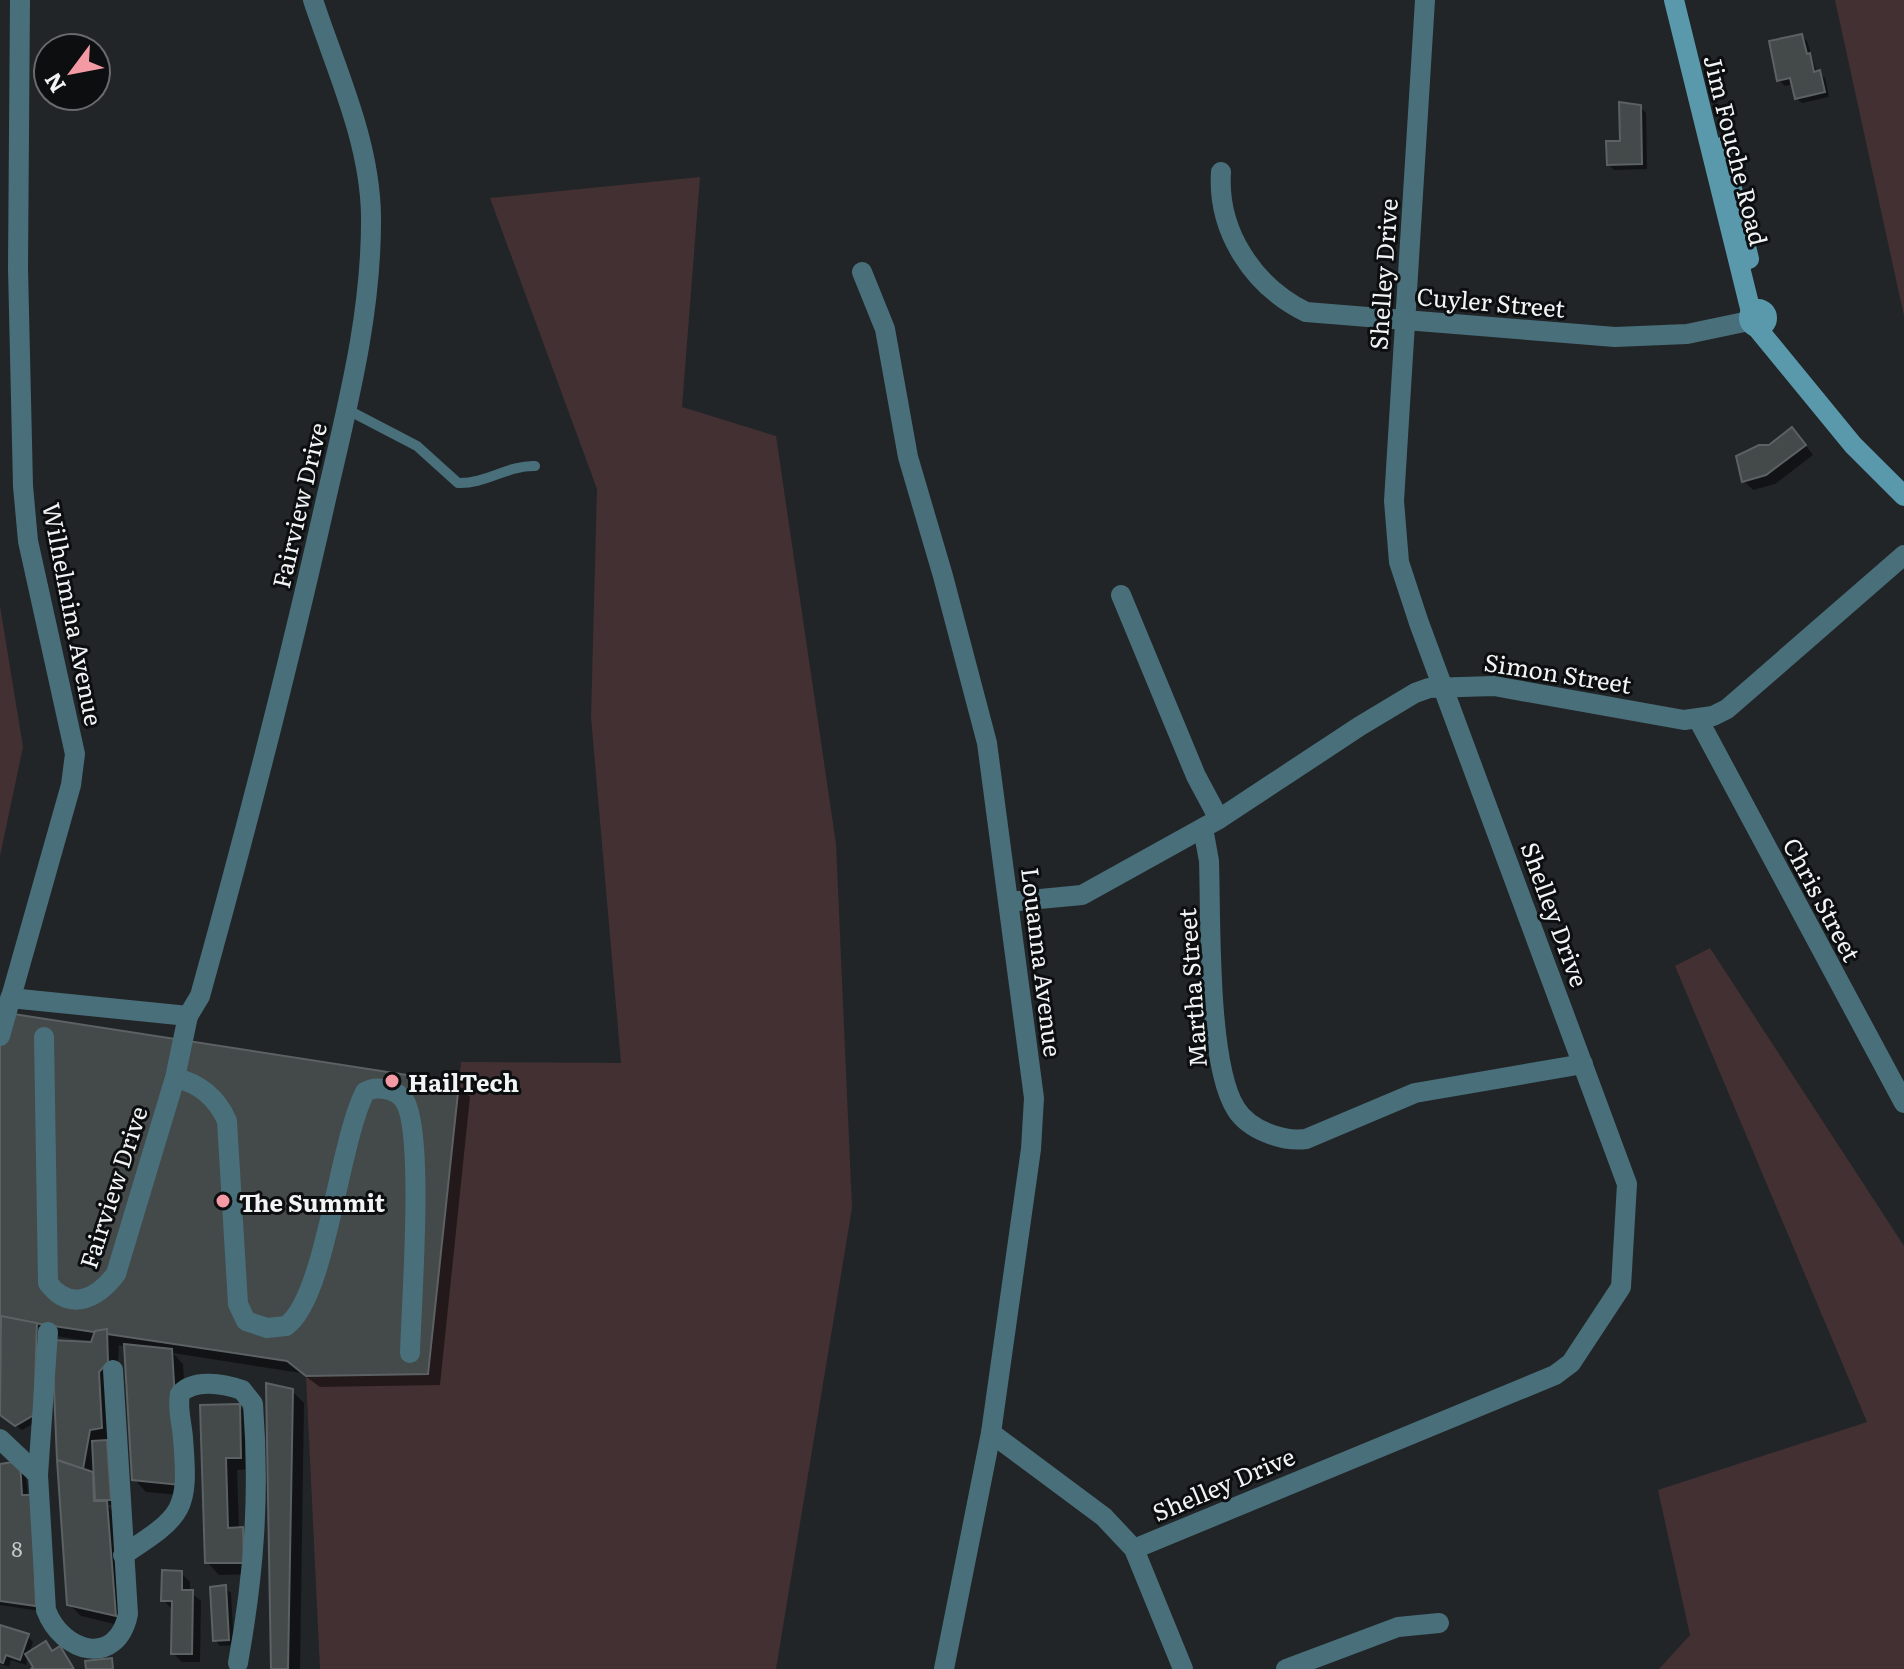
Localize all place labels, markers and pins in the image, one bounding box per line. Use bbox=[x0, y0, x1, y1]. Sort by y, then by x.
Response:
place label: HailTech bbox=[408, 1064, 519, 1099]
marker: HailTech bbox=[383, 1072, 401, 1090]
place label: The Summit bbox=[239, 1184, 386, 1219]
marker: The Summit bbox=[214, 1192, 232, 1210]

